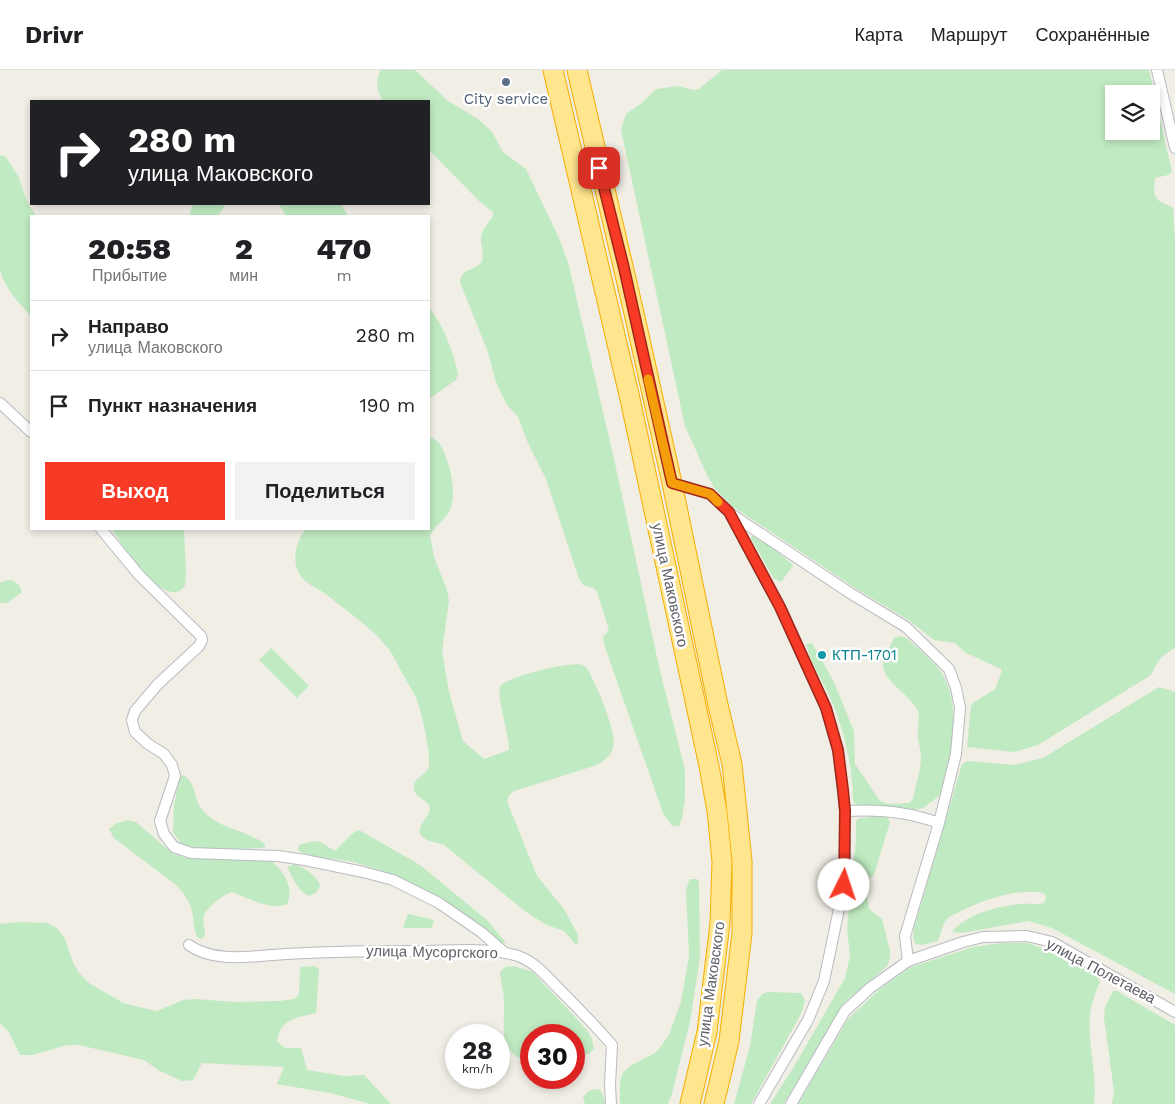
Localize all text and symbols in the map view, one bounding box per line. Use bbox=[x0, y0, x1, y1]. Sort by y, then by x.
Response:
text: Drivr bbox=[25, 21, 83, 49]
text: Карта bbox=[855, 24, 903, 45]
text: Маршрут bbox=[931, 24, 1007, 45]
text: Сохранённые bbox=[1035, 24, 1150, 45]
marker: City service bbox=[500, 76, 512, 88]
map controls bbox=[1105, 85, 1160, 140]
button: layers bbox=[1105, 85, 1160, 140]
place label: City service bbox=[464, 90, 548, 108]
text: 280 m bbox=[128, 119, 236, 161]
icon: right bbox=[45, 120, 110, 185]
pin bbox=[578, 147, 620, 189]
icon: arrive bbox=[585, 154, 613, 182]
text: улица Маковского bbox=[128, 161, 313, 186]
text: 20:58 bbox=[88, 231, 171, 266]
text: 2 bbox=[235, 231, 253, 266]
text: 470 bbox=[316, 231, 372, 266]
text: Прибытие bbox=[92, 266, 167, 285]
text: мин bbox=[229, 266, 258, 285]
text: m bbox=[336, 266, 352, 285]
text: Направо bbox=[88, 315, 169, 338]
icon: right bbox=[45, 322, 73, 350]
text: 280 m bbox=[356, 324, 415, 347]
text: улица Маковского bbox=[88, 338, 223, 357]
icon: arrive bbox=[45, 392, 73, 420]
text: Пункт назначения bbox=[88, 394, 257, 417]
text: 190 m bbox=[359, 394, 415, 417]
button: Выход bbox=[45, 462, 225, 520]
button: Поделиться bbox=[235, 462, 415, 520]
street label: улица Маковского bbox=[648, 521, 692, 649]
place label: КТП-1701 bbox=[832, 646, 897, 664]
marker: КТП-1701 bbox=[816, 649, 828, 661]
position arrow bbox=[817, 858, 869, 910]
street label: улица Маковского bbox=[693, 920, 729, 1048]
street label: улица Полетаева bbox=[1043, 935, 1159, 1008]
street label: улица Мусоргского bbox=[366, 942, 498, 962]
speed limit sign: 30 bbox=[520, 1024, 585, 1089]
text: 28 bbox=[462, 1036, 493, 1065]
text: km/h bbox=[462, 1062, 493, 1076]

